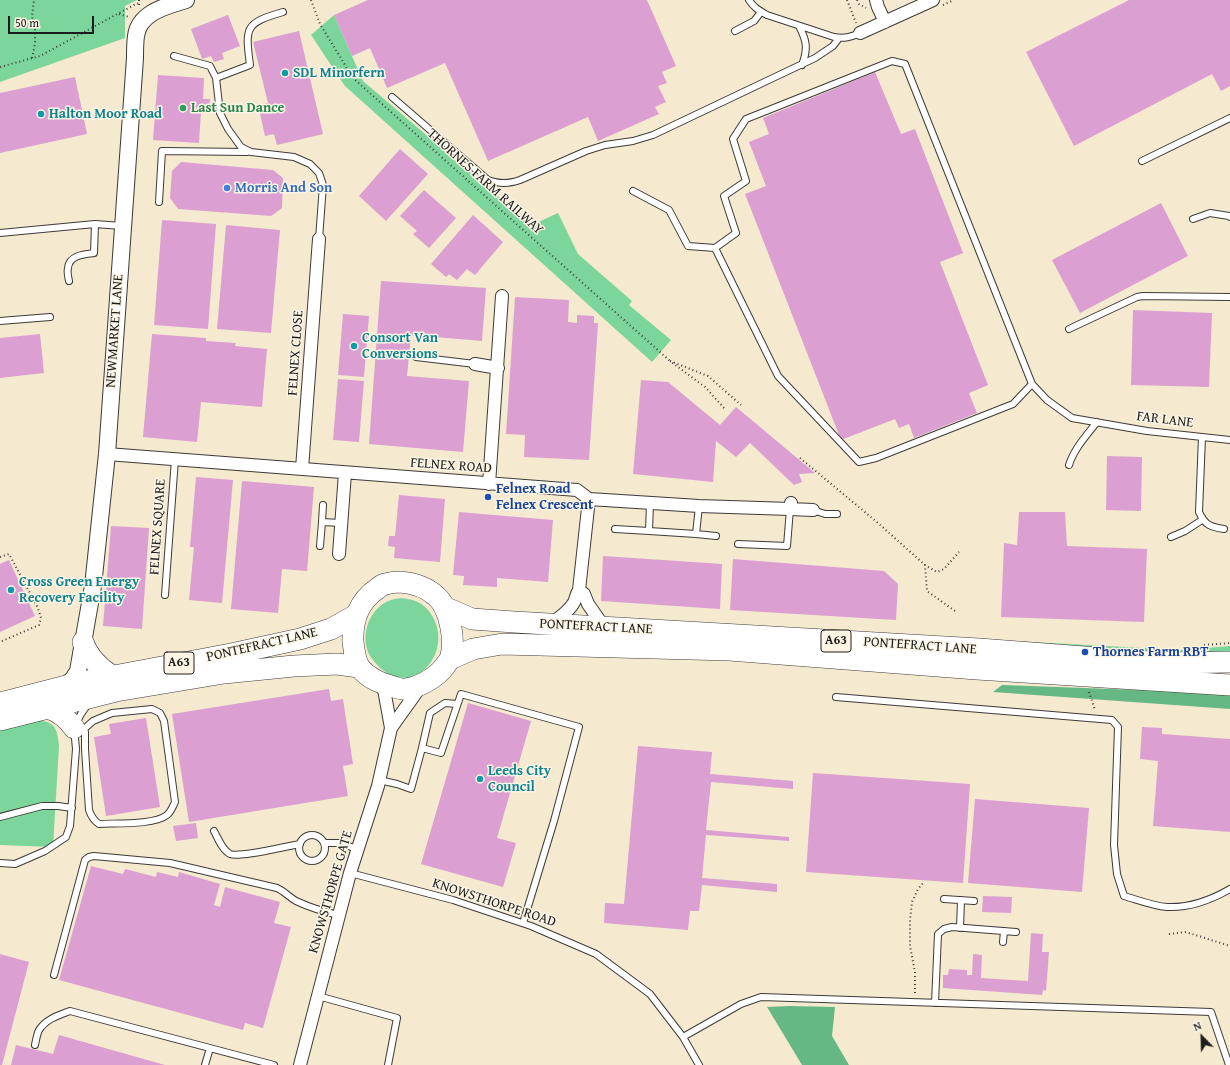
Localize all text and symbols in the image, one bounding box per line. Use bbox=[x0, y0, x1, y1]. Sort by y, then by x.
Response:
scale bar bbox=[10, 8, 96, 34]
text: 50 m bbox=[15, 14, 39, 31]
place label: SDL Minorfern bbox=[293, 65, 385, 81]
marker: SDL Minorfern bbox=[280, 68, 290, 78]
place label: Last Sun Dance bbox=[191, 100, 284, 116]
marker: Last Sun Dance bbox=[178, 103, 188, 113]
place label: Halton Moor Road bbox=[49, 106, 162, 122]
marker: Halton Moor Road bbox=[36, 109, 46, 119]
street label: THORNES FARM RAILWAY bbox=[423, 125, 547, 239]
place label: Morris And Son bbox=[235, 180, 332, 196]
marker: Morris And Son bbox=[222, 183, 232, 193]
street label: NEWMARKET LANE bbox=[103, 274, 127, 388]
street label: FELNEX CLOSE bbox=[285, 310, 307, 396]
place label: Consort Van Conversions bbox=[362, 330, 438, 362]
marker: Consort Van Conversions bbox=[349, 341, 359, 351]
street label: FAR LANE bbox=[1136, 408, 1194, 432]
street label: FELNEX ROAD bbox=[410, 455, 492, 477]
street label: FELNEX SQUARE bbox=[146, 478, 170, 576]
place label: Felnex Road Felnex Crescent bbox=[496, 481, 593, 514]
marker: Felnex Road Felnex Crescent bbox=[483, 492, 493, 502]
place label: Cross Green Energy Recovery Facility bbox=[19, 574, 139, 606]
marker: Cross Green Energy Recovery Facility bbox=[6, 585, 16, 595]
street label: PONTEFRACT LANE bbox=[539, 616, 653, 638]
street label: PONTEFRACT LANE bbox=[205, 624, 319, 666]
road number: A63 bbox=[821, 630, 851, 652]
street label: PONTEFRACT LANE bbox=[863, 634, 977, 658]
place label: Thornes Farm RBT bbox=[1093, 644, 1209, 660]
marker: Thornes Farm RBT bbox=[1080, 647, 1090, 657]
road number: A63 bbox=[164, 652, 194, 674]
place label: Leeds City Council bbox=[488, 763, 551, 796]
marker: Leeds City Council bbox=[475, 774, 485, 784]
street label: KNOWSTHORPE GATE bbox=[305, 829, 357, 955]
street label: KNOWSTHORPE ROAD bbox=[430, 875, 558, 931]
north arrow bbox=[1182, 1017, 1222, 1057]
text: N bbox=[1191, 1017, 1204, 1035]

